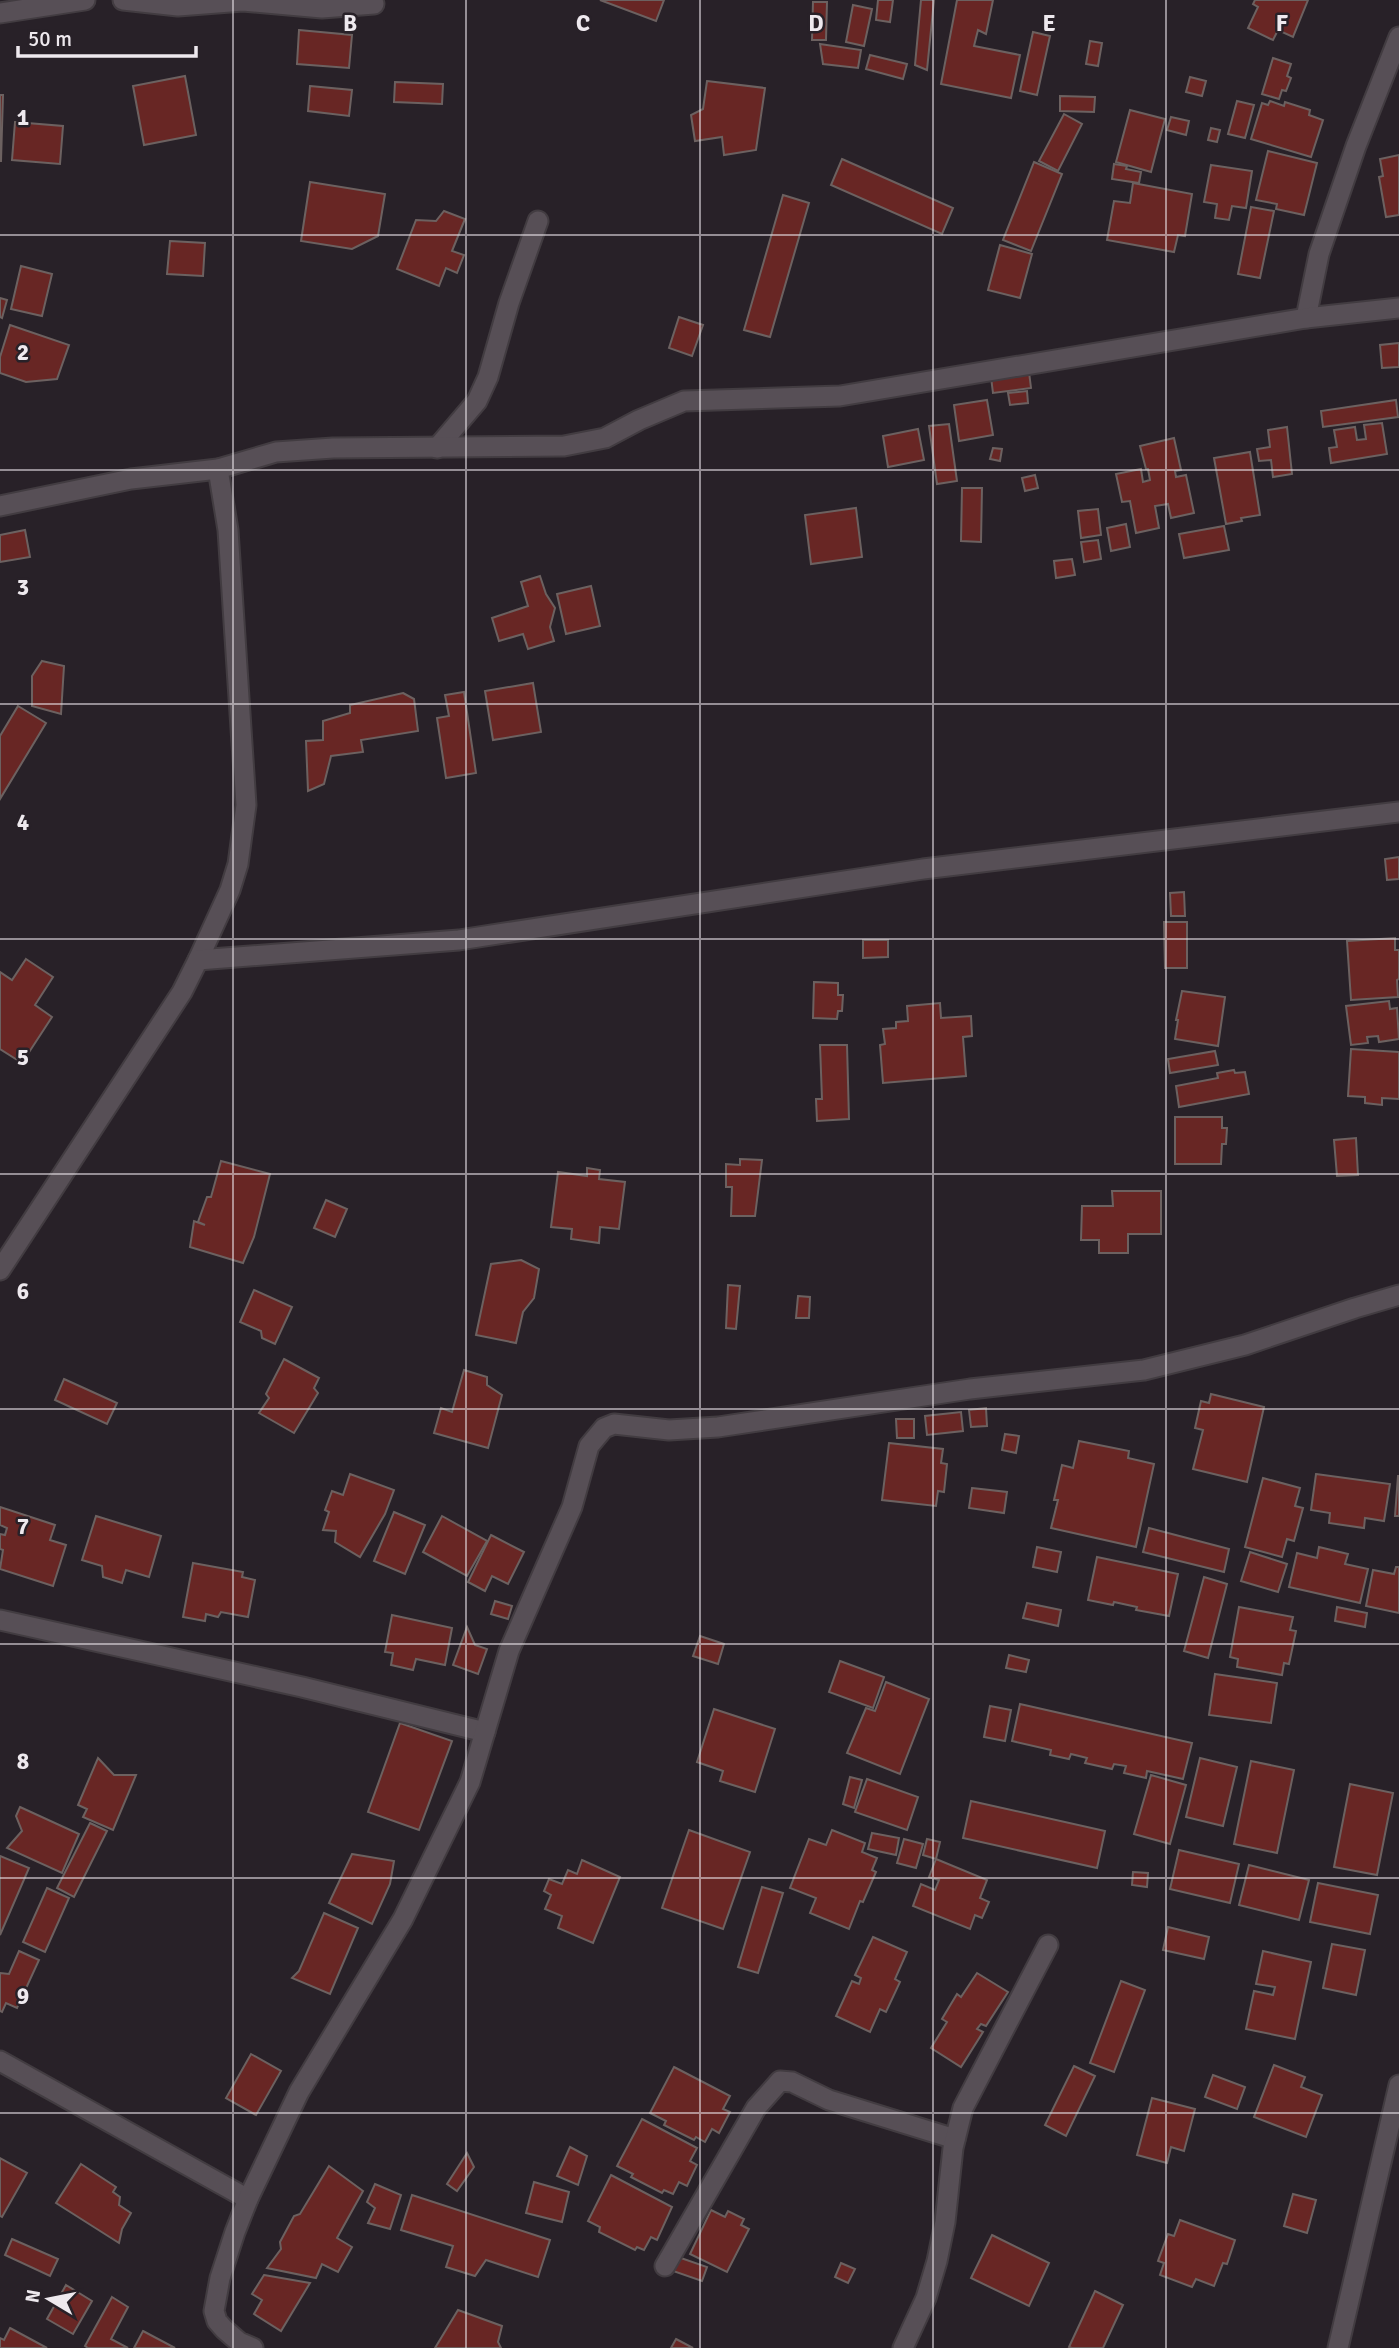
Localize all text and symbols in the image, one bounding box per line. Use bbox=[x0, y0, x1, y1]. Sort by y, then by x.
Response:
text: B bbox=[343, 9, 357, 38]
text: C bbox=[576, 9, 590, 38]
text: D bbox=[808, 9, 824, 38]
text: E bbox=[1042, 9, 1056, 38]
text: F bbox=[1276, 9, 1288, 38]
scale bar bbox=[18, 14, 196, 58]
text: 50 m bbox=[28, 26, 72, 52]
text: 1 bbox=[17, 103, 29, 132]
text: 2 bbox=[17, 338, 29, 367]
text: 3 bbox=[17, 573, 29, 602]
text: 4 bbox=[17, 808, 29, 837]
text: 5 bbox=[17, 1043, 29, 1072]
text: 6 bbox=[17, 1277, 29, 1306]
text: 7 bbox=[17, 1512, 29, 1541]
text: 8 bbox=[17, 1747, 29, 1776]
text: 9 bbox=[17, 1982, 29, 2011]
north arrow bbox=[14, 2264, 84, 2334]
text: N bbox=[20, 2288, 46, 2305]

